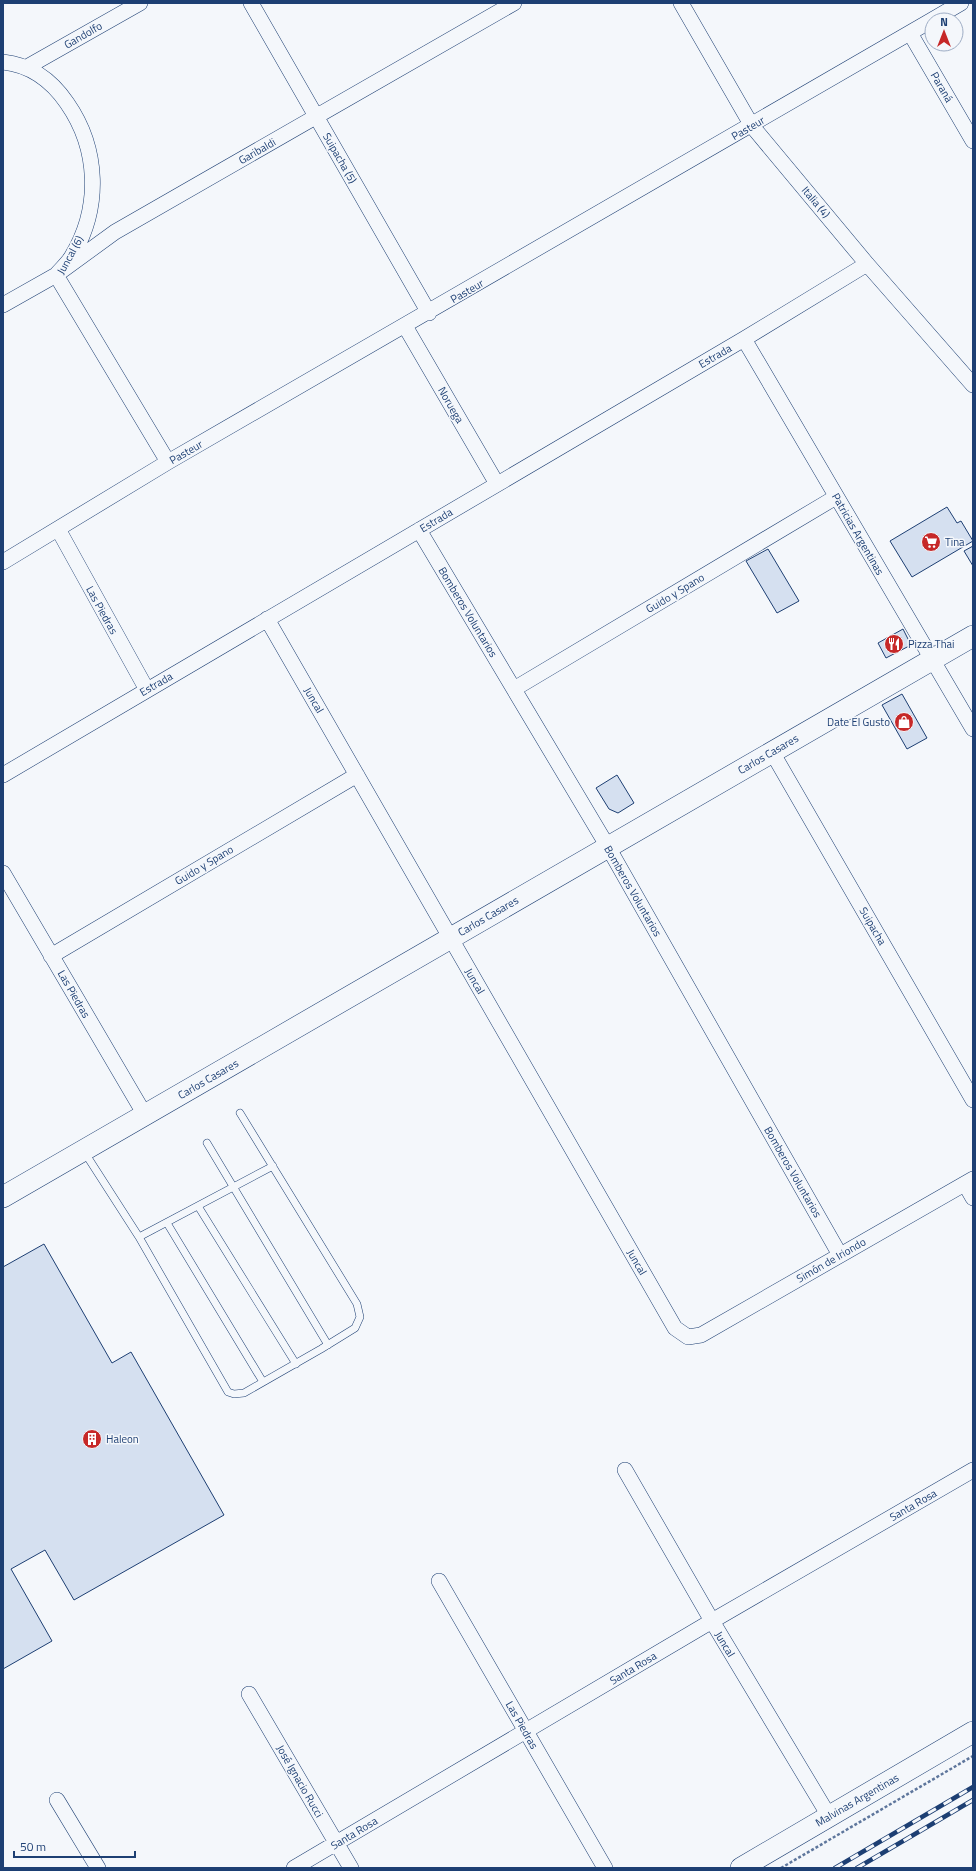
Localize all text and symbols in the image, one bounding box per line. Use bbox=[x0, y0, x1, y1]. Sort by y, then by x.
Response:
north arrow bbox=[924, 12, 964, 52]
text: N bbox=[940, 14, 948, 30]
street label: Gandolfo bbox=[61, 18, 105, 52]
street label: Paraná bbox=[927, 69, 957, 106]
street label: Pasteur bbox=[728, 112, 768, 144]
street label: Suipacha (5) bbox=[319, 130, 361, 186]
street label: Garibaldi bbox=[235, 134, 279, 168]
street label: Italia (4) bbox=[798, 183, 834, 221]
street label: Juncal (6) bbox=[53, 233, 87, 277]
street label: Pasteur bbox=[447, 275, 487, 307]
street label: Estrada bbox=[696, 340, 735, 372]
street label: Noruega bbox=[434, 384, 468, 427]
street label: Pasteur bbox=[166, 436, 206, 468]
street label: Patricias Argentinas bbox=[828, 490, 888, 578]
street label: Estrada bbox=[417, 504, 456, 536]
supermarket icon: Tina bbox=[920, 531, 942, 553]
place label: Tina bbox=[945, 534, 965, 550]
street label: Bomberos Voluntarios bbox=[435, 564, 501, 660]
street label: Guido y Spano bbox=[643, 569, 707, 617]
street label: Las Piedras bbox=[82, 583, 122, 637]
restaurant icon: Pizza Thai bbox=[883, 633, 905, 655]
place label: Pizza Thai bbox=[908, 636, 955, 652]
street label: Estrada bbox=[137, 668, 176, 700]
street label: Juncal bbox=[300, 684, 328, 716]
shop icon: Date El Gusto bbox=[893, 711, 915, 733]
place label: Date El Gusto bbox=[827, 714, 890, 730]
street label: Carlos Casares bbox=[735, 730, 801, 778]
street label: Guido y Spano bbox=[172, 841, 236, 889]
street label: Bomberos Voluntarios bbox=[600, 842, 666, 940]
street label: Carlos Casares bbox=[455, 892, 521, 940]
street label: Suipacha bbox=[856, 904, 891, 948]
street label: Juncal bbox=[461, 965, 489, 997]
street label: Las Piedras bbox=[54, 967, 94, 1021]
street label: Carlos Casares bbox=[175, 1055, 241, 1103]
street label: Bomberos Voluntarios bbox=[760, 1123, 826, 1221]
street label: Simón de Iriondo bbox=[793, 1234, 869, 1286]
street label: Juncal bbox=[623, 1246, 651, 1278]
building icon: Haleon bbox=[81, 1428, 103, 1450]
place label: Haleon bbox=[106, 1431, 139, 1447]
street label: Santa Rosa bbox=[886, 1485, 940, 1525]
street label: Juncal bbox=[711, 1628, 739, 1660]
street label: Santa Rosa bbox=[606, 1647, 660, 1688]
street label: Las Piedras bbox=[502, 1698, 542, 1752]
street label: José Ignacio Rucci bbox=[273, 1742, 327, 1820]
street label: Malvinas Argentinas bbox=[812, 1770, 902, 1830]
street label: Santa Rosa bbox=[327, 1812, 381, 1853]
scale bar bbox=[14, 1833, 135, 1859]
text: 50 m bbox=[20, 1837, 46, 1856]

